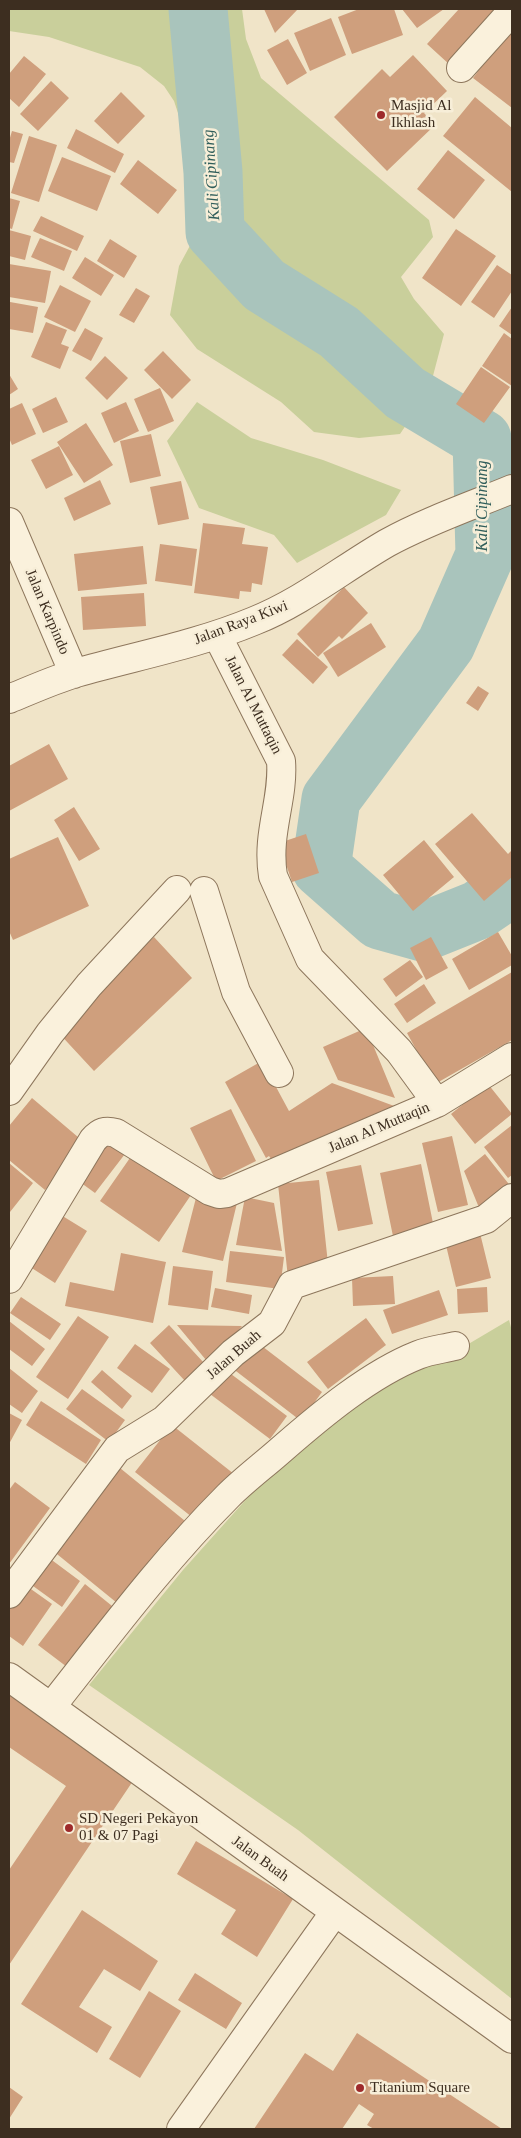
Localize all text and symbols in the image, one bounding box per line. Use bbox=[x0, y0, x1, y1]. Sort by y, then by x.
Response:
place label: Masjid Al Ikhlash bbox=[391, 97, 451, 132]
marker: Masjid Al Ikhlash bbox=[375, 109, 387, 121]
water label: Kali Cipinang bbox=[199, 129, 225, 221]
water label: Kali Cipinang bbox=[473, 460, 493, 552]
street label: Jalan Karpindo bbox=[21, 566, 73, 658]
street label: Jalan Raya Kiwi bbox=[191, 597, 291, 649]
street label: Jalan Al Muttaqin bbox=[220, 653, 286, 757]
street label: Jalan Al Muttaqin bbox=[326, 1099, 432, 1157]
street label: Jalan Buah bbox=[203, 1326, 265, 1384]
place label: SD Negeri Pekayon 01 & 07 Pagi bbox=[79, 1810, 198, 1845]
marker: SD Negeri Pekayon 01 & 07 Pagi bbox=[63, 1822, 75, 1834]
street label: Jalan Buah bbox=[228, 1832, 292, 1886]
place label: Titanium Square bbox=[370, 2079, 470, 2097]
marker: Titanium Square bbox=[354, 2082, 366, 2094]

